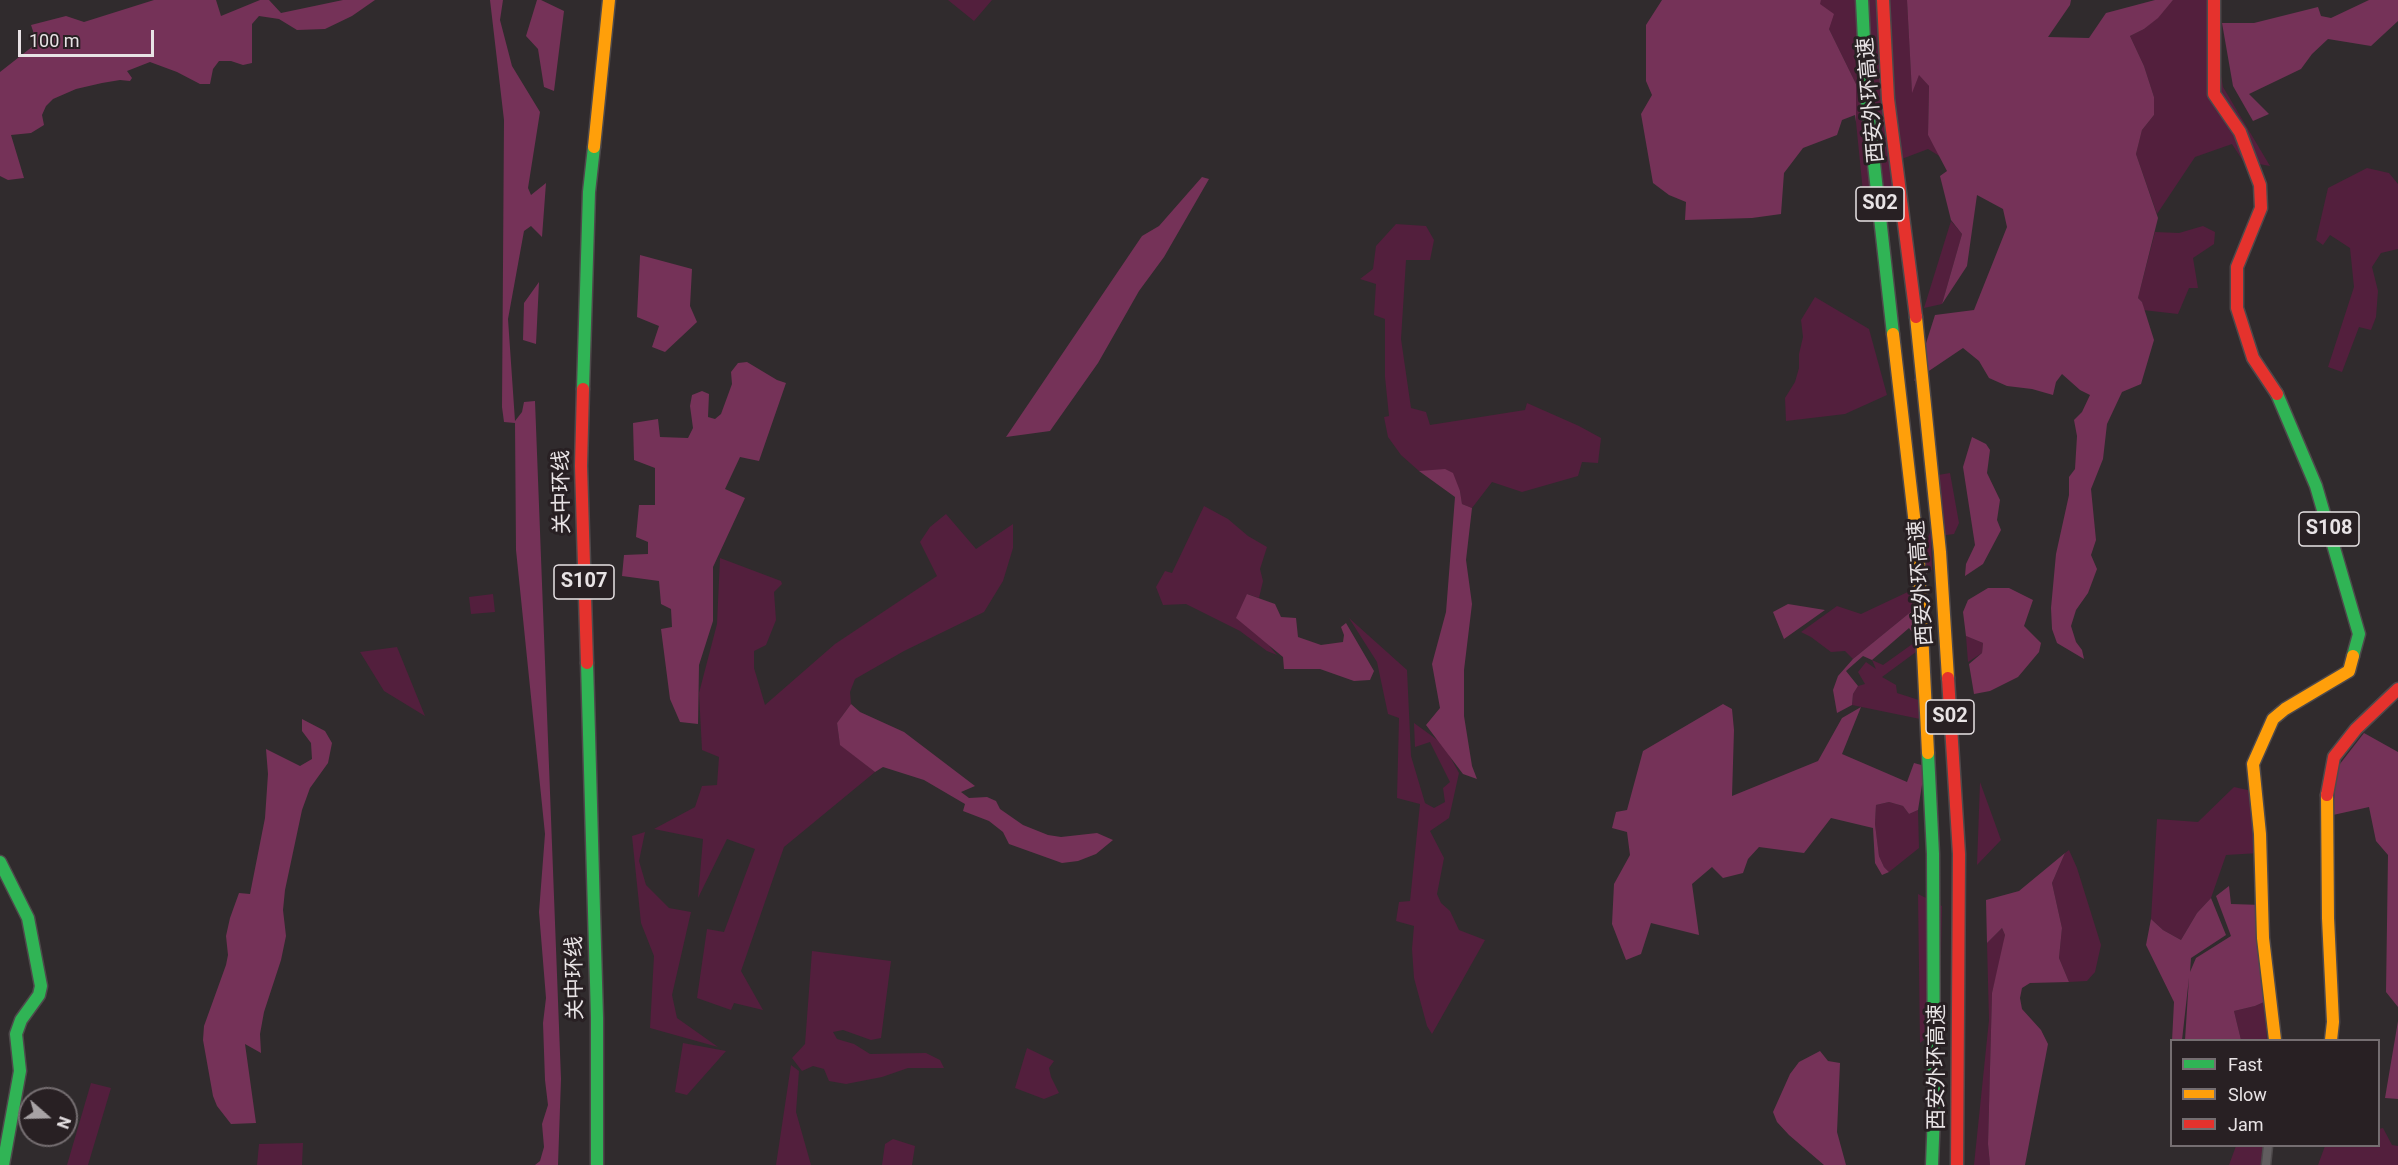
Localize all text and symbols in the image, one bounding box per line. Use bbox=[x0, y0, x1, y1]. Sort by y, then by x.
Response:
scale bar bbox=[21, 18, 158, 56]
text: 100 m bbox=[29, 30, 80, 51]
street label: 西安外环高速 bbox=[1854, 36, 1890, 164]
road number: S02 bbox=[1856, 187, 1904, 221]
street label: 关中环线 bbox=[550, 450, 576, 534]
road number: S108 bbox=[2299, 512, 2359, 546]
street label: 西安外环高速 bbox=[1905, 519, 1939, 647]
road number: S107 bbox=[554, 565, 614, 599]
road number: S02 bbox=[1926, 700, 1974, 734]
street label: 关中环线 bbox=[563, 936, 589, 1020]
street label: 西安外环高速 bbox=[1925, 1004, 1951, 1130]
legend bbox=[2170, 1039, 2380, 1147]
text: Fast bbox=[2228, 1054, 2263, 1075]
text: Slow bbox=[2228, 1084, 2267, 1105]
north arrow bbox=[18, 1087, 78, 1147]
text: N bbox=[53, 1114, 74, 1131]
text: Jam bbox=[2228, 1114, 2264, 1135]

